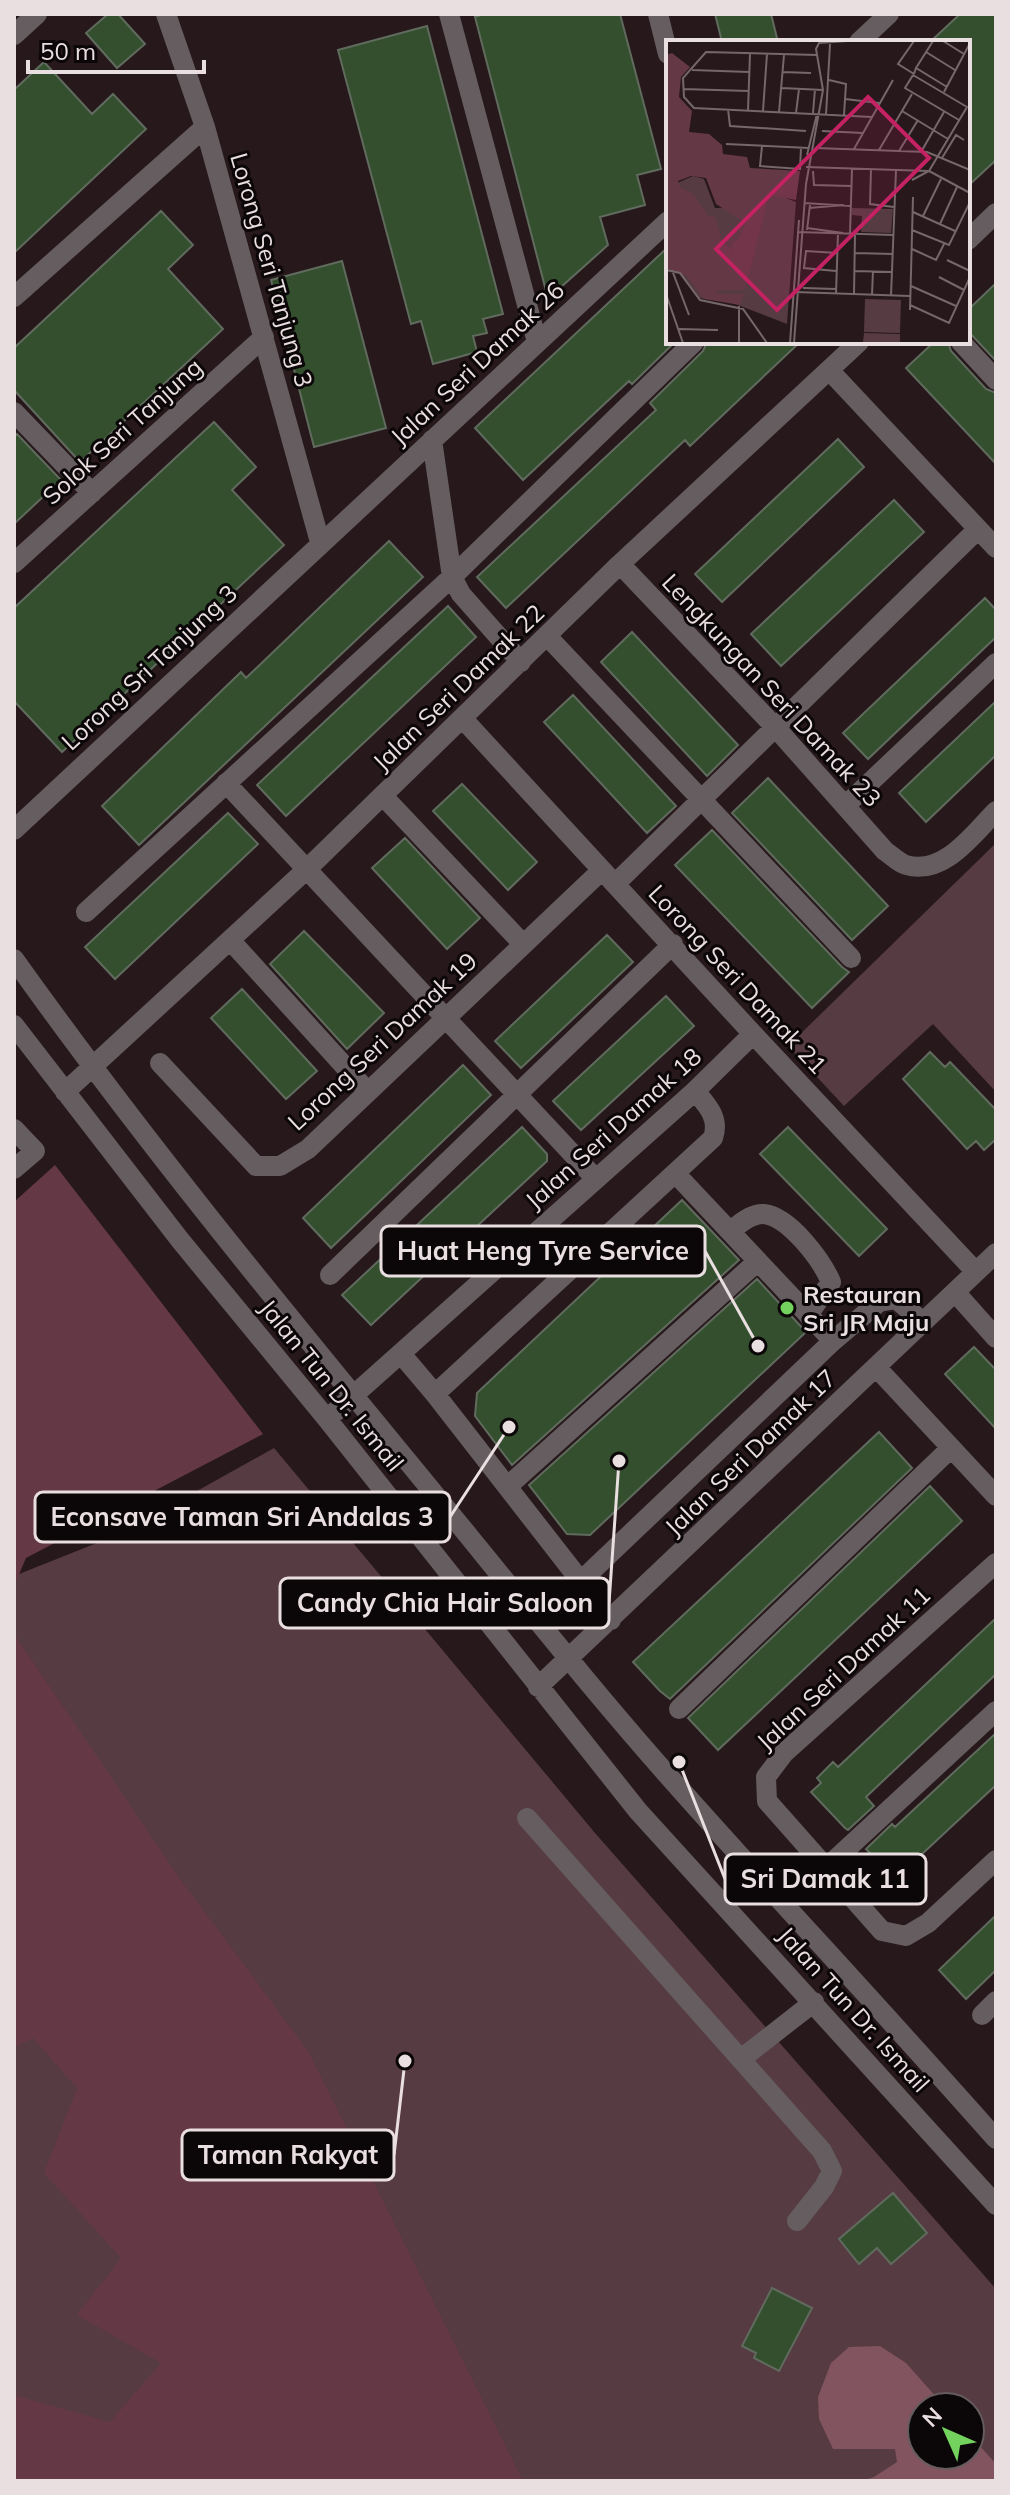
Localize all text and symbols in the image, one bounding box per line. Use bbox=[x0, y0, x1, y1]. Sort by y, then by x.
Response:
scale bar bbox=[28, 24, 204, 74]
text: 50 m bbox=[40, 36, 96, 66]
inset map bbox=[666, 40, 970, 344]
street label: Lorong Seri Tanjung 3 bbox=[224, 149, 320, 391]
street label: Jalan Seri Damak 26 bbox=[384, 275, 570, 451]
street label: Solok Seri Tanjung bbox=[36, 351, 208, 511]
street label: Lengkungan Seri Damak 23 bbox=[656, 567, 888, 813]
street label: Lorong Sri Tanjung 3 bbox=[55, 578, 243, 756]
street label: Jalan Seri Damak 22 bbox=[366, 597, 550, 777]
street label: Lorong Seri Damak 21 bbox=[643, 878, 833, 1080]
street label: Lorong Seri Damak 19 bbox=[281, 946, 483, 1136]
street label: Jalan Seri Damak 18 bbox=[519, 1041, 707, 1215]
callout: Huat Heng Tyre Service bbox=[381, 1226, 705, 1276]
text: Huat Heng Tyre Service bbox=[397, 1234, 689, 1267]
place label: Restauran Sri JR Maju bbox=[803, 1279, 929, 1337]
street label: Jalan Tun Dr. Ismail bbox=[253, 1293, 411, 1477]
marker: Restauran Sri JR Maju bbox=[778, 1299, 796, 1317]
street label: Jalan Seri Damak 17 bbox=[658, 1362, 842, 1542]
callout: Econsave Taman Sri Andalas 3 bbox=[35, 1492, 450, 1542]
text: Econsave Taman Sri Andalas 3 bbox=[50, 1500, 434, 1533]
callout: Candy Chia Hair Saloon bbox=[280, 1578, 609, 1628]
street label: Jalan Seri Damak 11 bbox=[750, 1580, 936, 1756]
text: Candy Chia Hair Saloon bbox=[297, 1586, 593, 1619]
callout: Sri Damak 11 bbox=[725, 1854, 926, 1904]
text: Sri Damak 11 bbox=[740, 1862, 910, 1895]
street label: Jalan Tun Dr. Ismail bbox=[772, 1920, 936, 2098]
callout: Taman Rakyat bbox=[182, 2130, 394, 2180]
text: Taman Rakyat bbox=[198, 2138, 378, 2171]
north arrow bbox=[906, 2391, 986, 2471]
text: N bbox=[916, 2401, 948, 2433]

